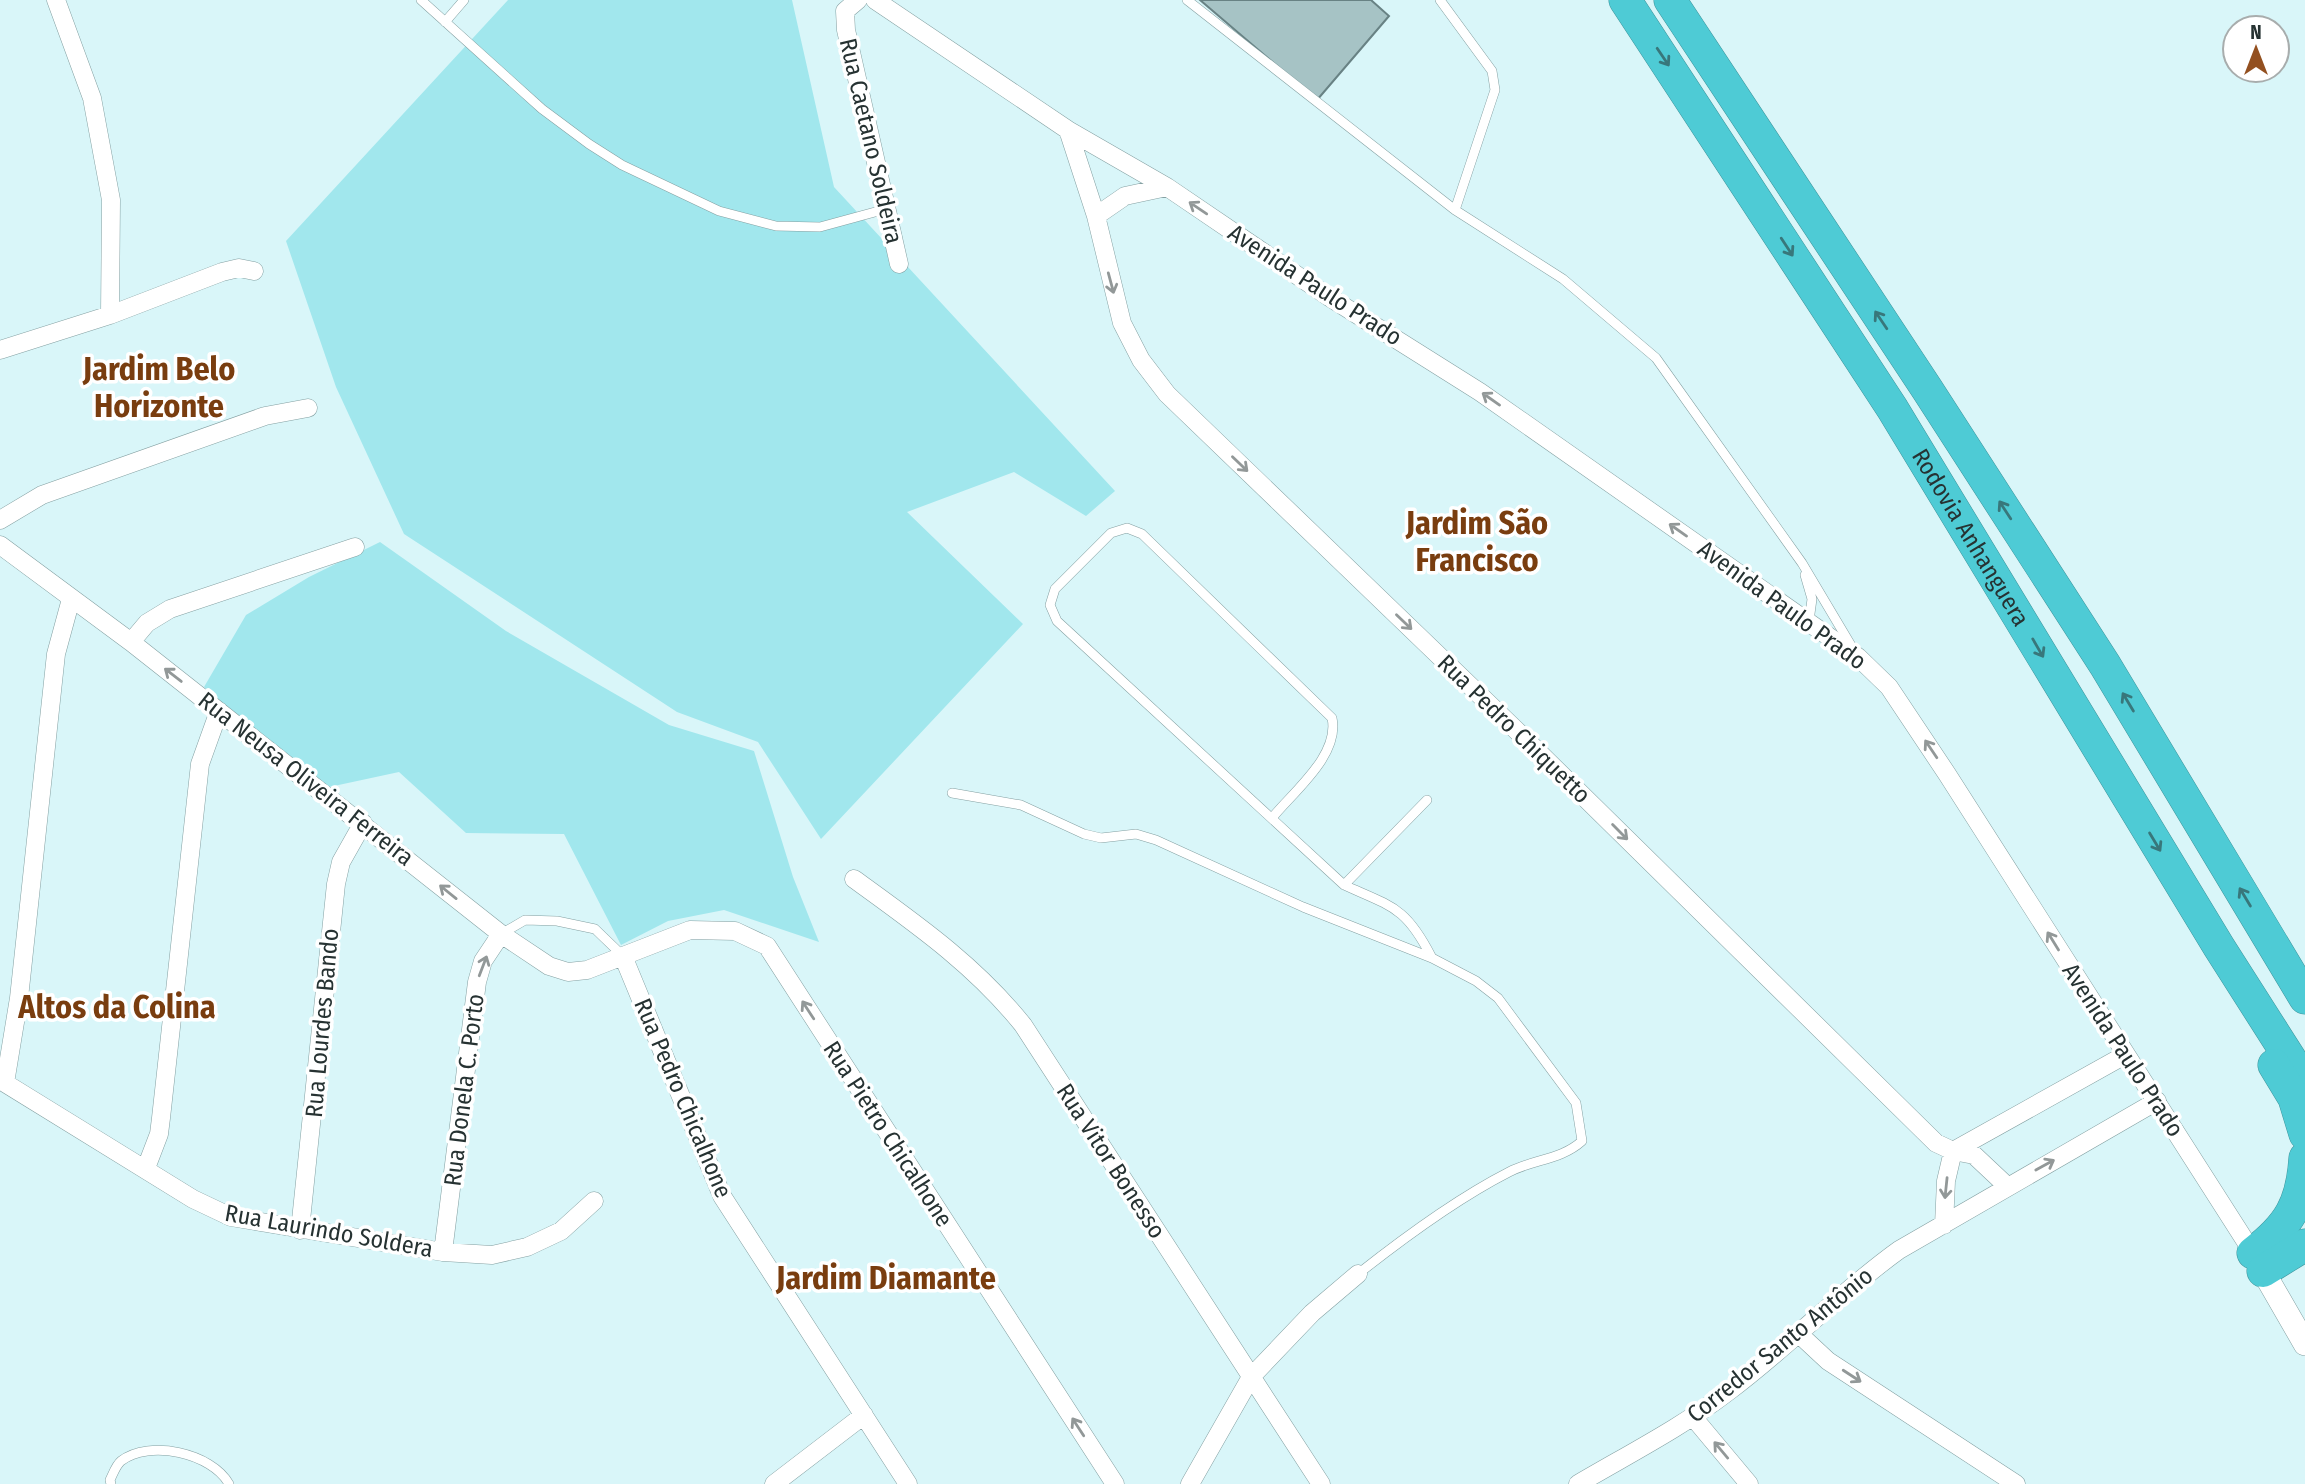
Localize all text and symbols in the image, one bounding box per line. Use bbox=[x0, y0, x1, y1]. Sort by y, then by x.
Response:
north arrow bbox=[2221, 14, 2291, 84]
text: N bbox=[2250, 21, 2262, 44]
street label: Rua Caetano Soldeira bbox=[834, 36, 908, 246]
one-way arrow bbox=[1655, 47, 1670, 66]
one-way arrow bbox=[1189, 201, 1208, 215]
street label: Avenida Paulo Prado bbox=[1223, 219, 1407, 351]
one-way arrow bbox=[1780, 237, 1794, 256]
one-way arrow bbox=[1105, 272, 1118, 294]
one-way arrow bbox=[1874, 310, 1888, 330]
district label: Jardim Belo Horizonte bbox=[82, 350, 235, 425]
one-way arrow bbox=[1482, 392, 1501, 406]
street label: Rodovia Anhanguera bbox=[1906, 444, 2035, 631]
one-way arrow bbox=[1231, 456, 1248, 473]
one-way arrow bbox=[1998, 501, 2012, 521]
district label: Jardim São Francisco bbox=[1405, 504, 1548, 579]
one-way arrow bbox=[1669, 523, 1688, 537]
street label: Avenida Paulo Prado bbox=[1692, 535, 1872, 675]
one-way arrow bbox=[1395, 613, 1412, 630]
one-way arrow bbox=[2031, 637, 2045, 657]
street label: Rua Pedro Chiquetto bbox=[1432, 649, 1596, 809]
one-way arrow bbox=[165, 667, 183, 683]
street label: Rua Neusa Oliveira Ferreira bbox=[193, 686, 419, 872]
one-way arrow bbox=[2120, 693, 2134, 713]
one-way arrow bbox=[1924, 740, 1938, 760]
one-way arrow bbox=[1611, 823, 1628, 840]
one-way arrow bbox=[2149, 832, 2163, 852]
one-way arrow bbox=[440, 884, 458, 899]
one-way arrow bbox=[2237, 888, 2251, 908]
street label: Rua Lourdes Bando bbox=[300, 927, 344, 1119]
one-way arrow bbox=[2046, 932, 2060, 952]
one-way arrow bbox=[478, 956, 490, 978]
street label: Avenida Paulo Prado bbox=[2057, 958, 2189, 1142]
district label: Altos da Colina bbox=[17, 988, 216, 1026]
street label: Rua Donela C. Porto bbox=[438, 992, 490, 1188]
street label: Rua Pedro Chicalhone bbox=[628, 994, 738, 1202]
one-way arrow bbox=[800, 1000, 814, 1020]
street label: Rua Pietro Chicalhone bbox=[818, 1036, 958, 1232]
street label: Rua Vitor Bonesso bbox=[1051, 1078, 1171, 1244]
one-way arrow bbox=[2034, 1158, 2054, 1172]
one-way arrow bbox=[1939, 1176, 1952, 1199]
street label: Rua Laurindo Soldera bbox=[223, 1199, 435, 1263]
district label: Jardim Diamante bbox=[775, 1259, 996, 1297]
street label: Corredor Santo Antônio bbox=[1682, 1262, 1878, 1428]
one-way arrow bbox=[1842, 1370, 1862, 1384]
one-way arrow bbox=[1071, 1417, 1085, 1437]
one-way arrow bbox=[1713, 1442, 1729, 1460]

